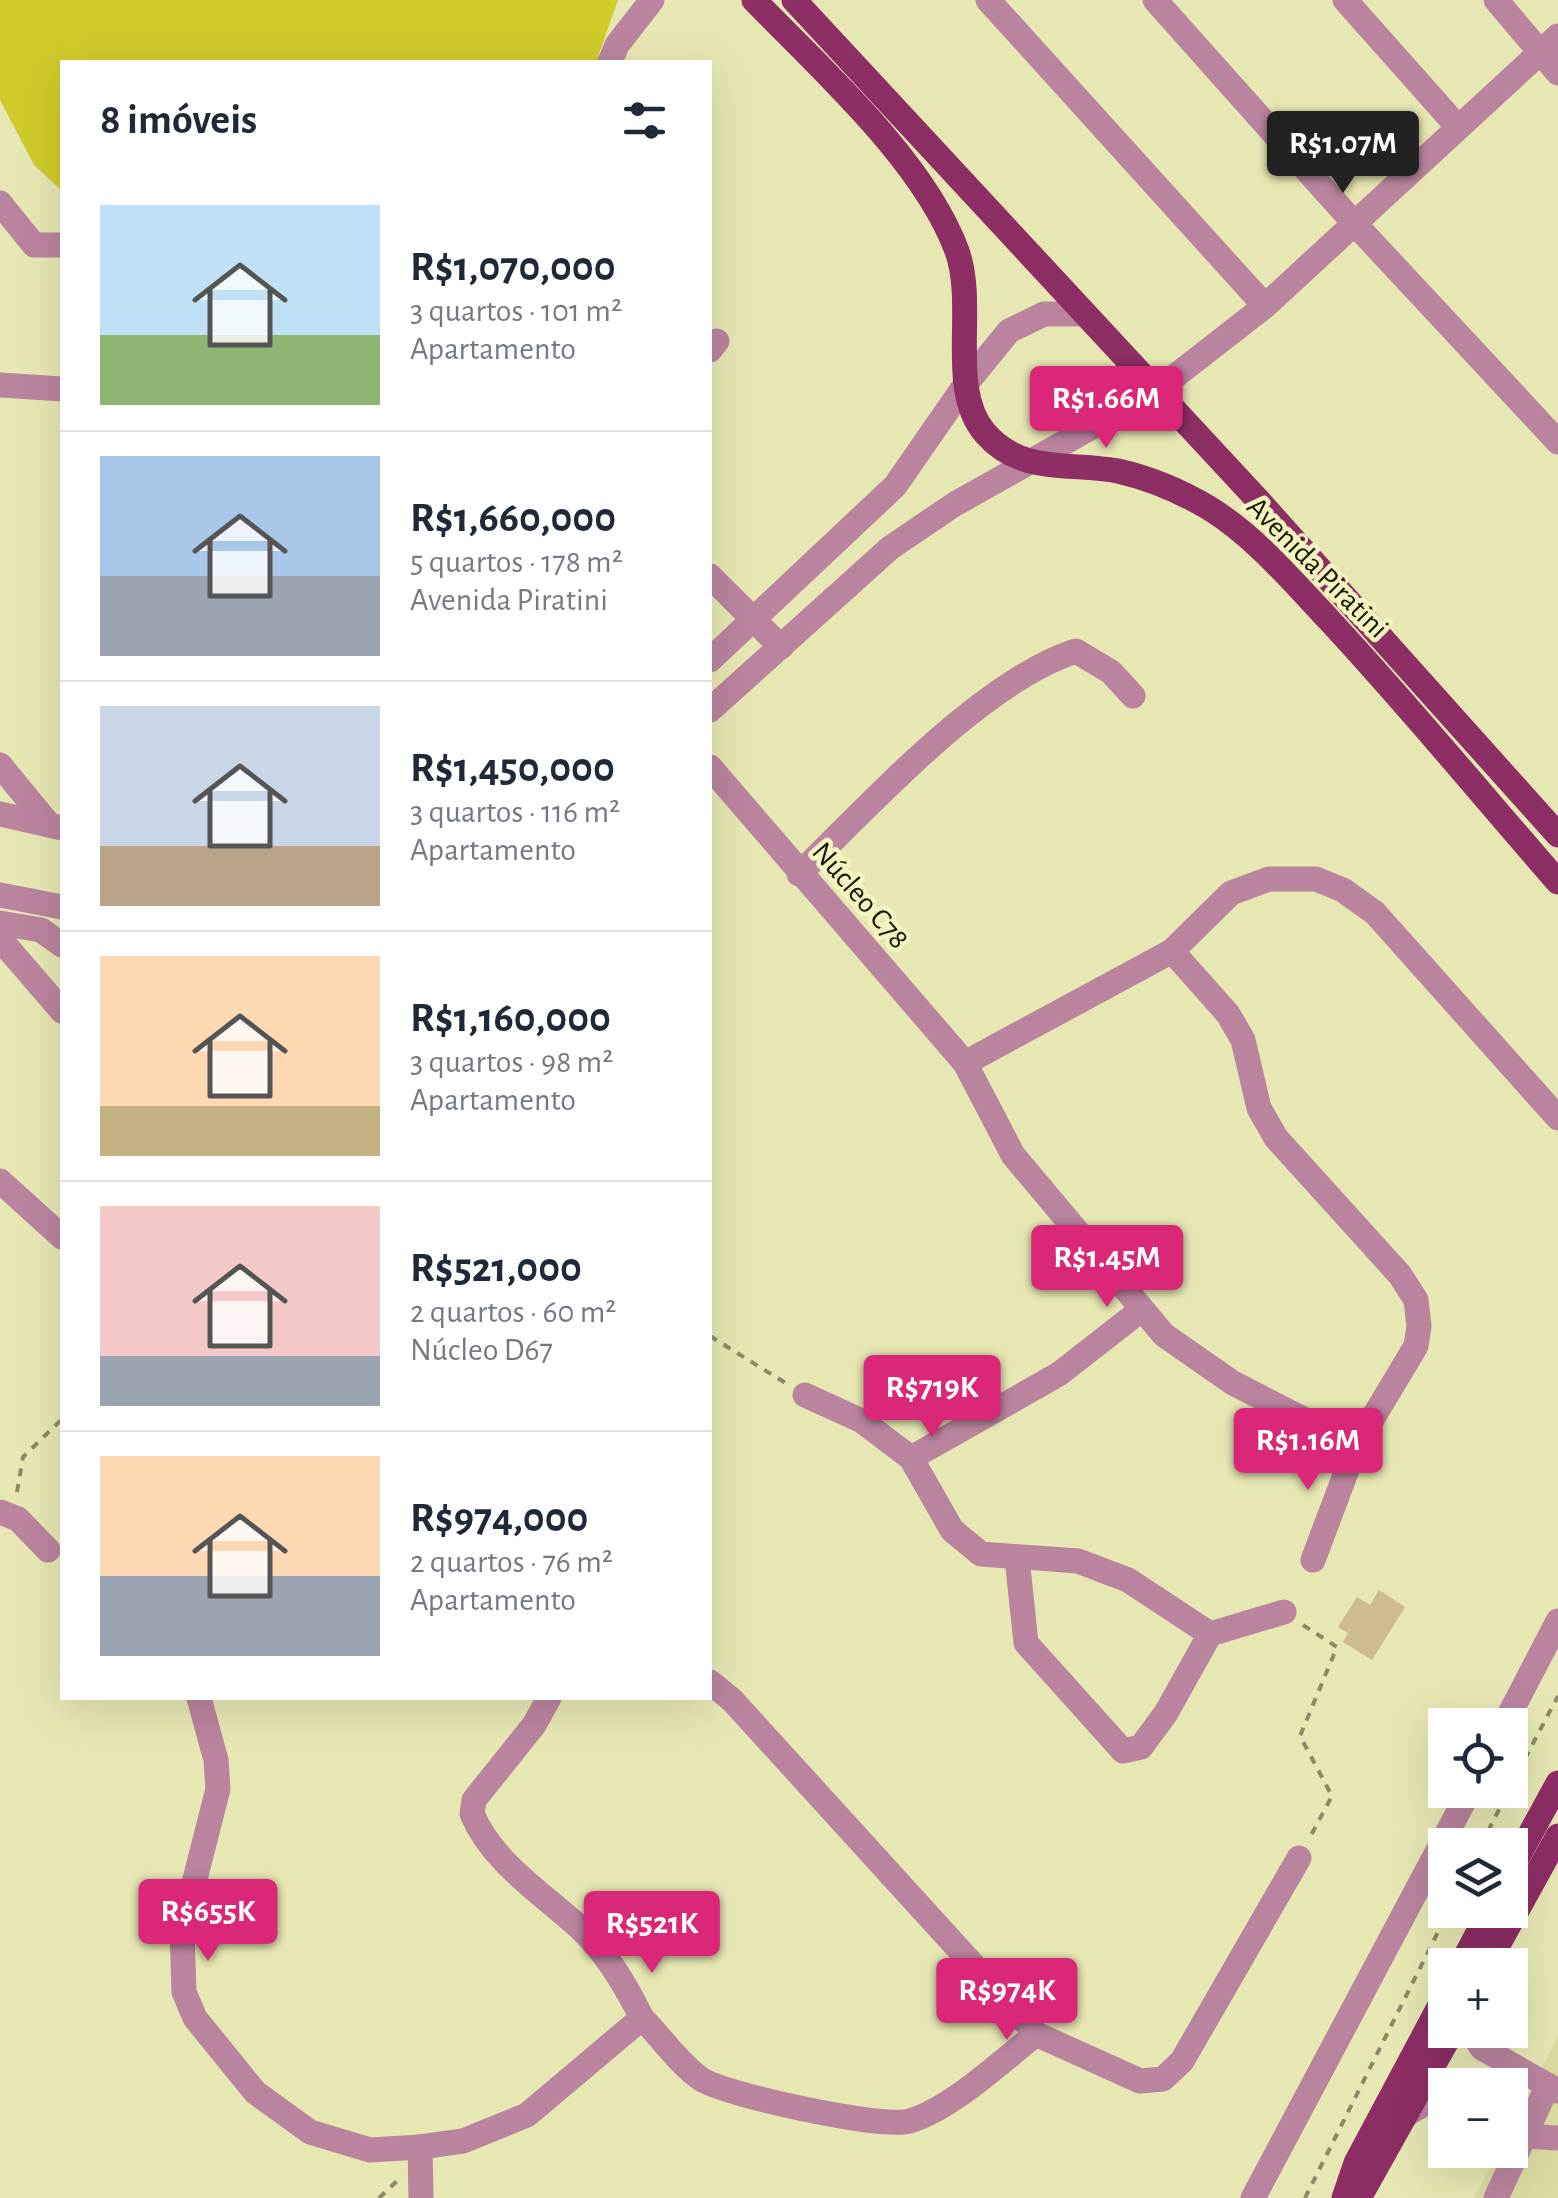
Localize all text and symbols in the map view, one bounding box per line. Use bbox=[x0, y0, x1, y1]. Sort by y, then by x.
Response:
icon: filters bbox=[617, 93, 672, 148]
text: 8 imóveis bbox=[100, 99, 257, 141]
pin: R$1.07M bbox=[1251, 111, 1435, 196]
text: R$1.07M bbox=[1289, 127, 1397, 159]
icon: home bbox=[180, 245, 300, 365]
text: R$1,070,000 bbox=[410, 246, 616, 288]
text: 3 quartos · 101 m² bbox=[410, 295, 622, 327]
text: Apartamento bbox=[410, 333, 576, 365]
pin: R$1.66M bbox=[1014, 366, 1198, 451]
text: R$1.66M bbox=[1052, 382, 1160, 414]
street label: Avenida Piratini bbox=[1241, 491, 1394, 644]
icon: home bbox=[180, 496, 300, 616]
text: R$1,660,000 bbox=[410, 497, 616, 539]
text: 5 quartos · 178 m² bbox=[410, 546, 623, 578]
text: Avenida Piratini bbox=[410, 584, 608, 616]
icon: home bbox=[180, 746, 300, 866]
text: R$1,450,000 bbox=[410, 747, 615, 789]
text: 3 quartos · 116 m² bbox=[410, 796, 620, 828]
text: Apartamento bbox=[410, 834, 576, 866]
street label: Núcleo C78 bbox=[806, 837, 914, 955]
icon: home bbox=[180, 996, 300, 1116]
text: R$1,160,000 bbox=[410, 997, 611, 1039]
text: 3 quartos · 98 m² bbox=[410, 1046, 613, 1078]
text: Apartamento bbox=[410, 1084, 576, 1116]
pin: R$1.45M bbox=[1015, 1225, 1199, 1310]
text: R$1.45M bbox=[1053, 1241, 1161, 1273]
icon: home bbox=[180, 1246, 300, 1366]
text: R$521,000 bbox=[410, 1247, 582, 1289]
text: 2 quartos · 60 m² bbox=[410, 1296, 616, 1328]
text: Núcleo D67 bbox=[410, 1334, 553, 1366]
pin: R$719K bbox=[851, 1355, 1013, 1440]
text: R$719K bbox=[886, 1371, 978, 1403]
pin: R$1.16M bbox=[1216, 1408, 1400, 1493]
text: R$1.16M bbox=[1256, 1424, 1360, 1456]
icon: home bbox=[180, 1496, 300, 1616]
text: R$974,000 bbox=[410, 1497, 589, 1539]
text: 2 quartos · 76 m² bbox=[410, 1546, 613, 1578]
text: Apartamento bbox=[410, 1584, 576, 1616]
map controls bbox=[1428, 1708, 1528, 2168]
button: locate bbox=[1428, 1708, 1528, 1808]
button: layers bbox=[1428, 1828, 1528, 1928]
pin: R$655K bbox=[127, 1879, 289, 1964]
pin: R$521K bbox=[571, 1891, 733, 1976]
text: R$655K bbox=[160, 1895, 256, 1927]
text: R$521K bbox=[606, 1907, 698, 1939]
button: + bbox=[1428, 1948, 1528, 2048]
pin: R$974K bbox=[926, 1958, 1088, 2043]
text: R$974K bbox=[958, 1974, 1056, 2006]
button: − bbox=[1428, 2068, 1528, 2168]

